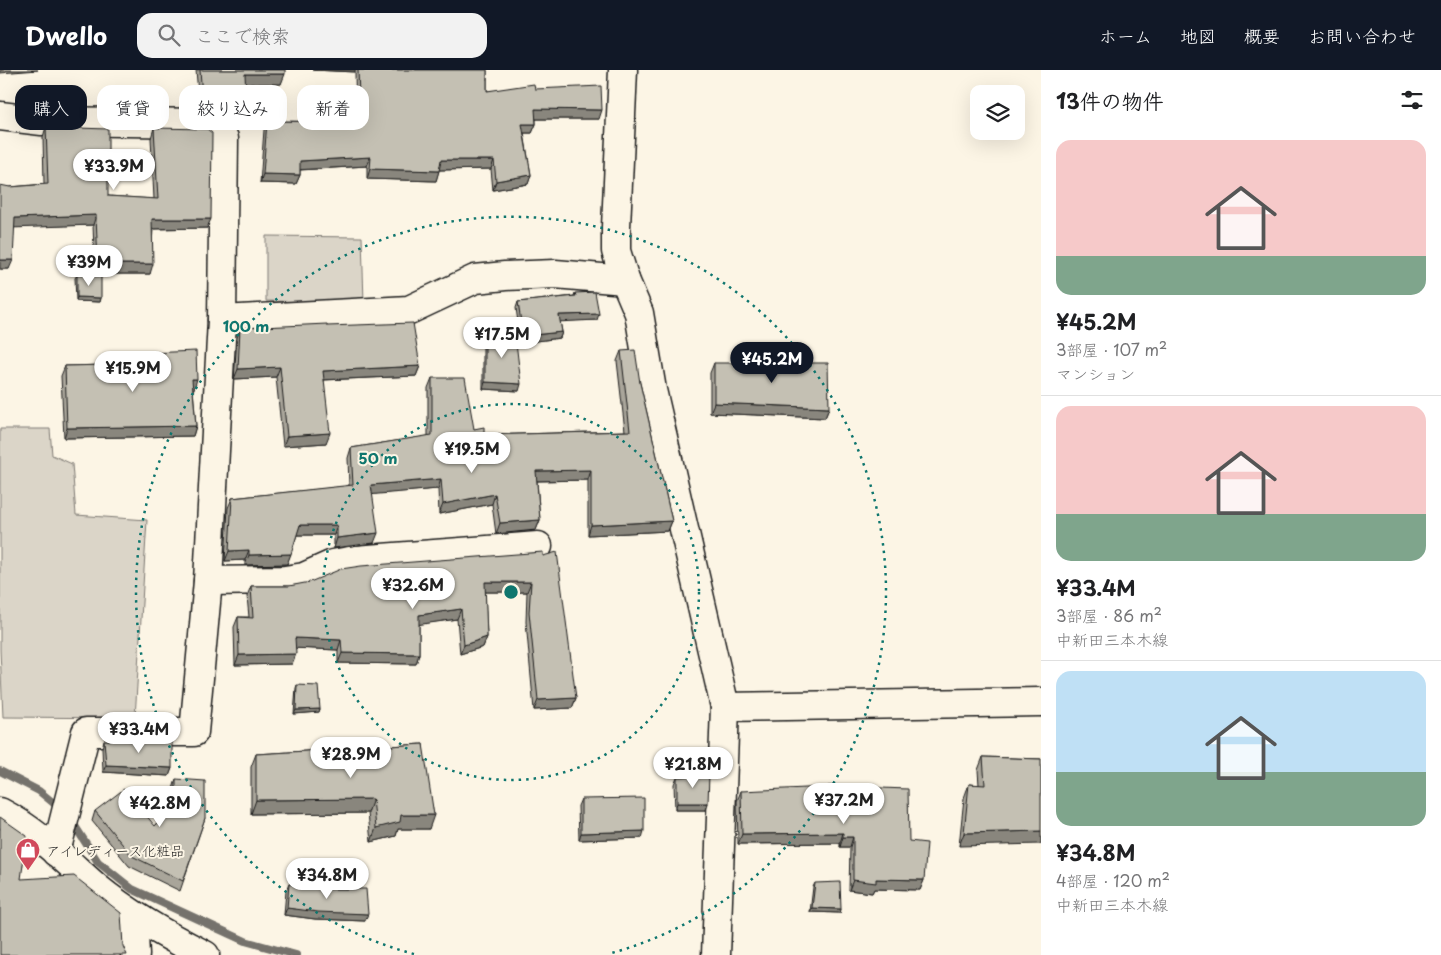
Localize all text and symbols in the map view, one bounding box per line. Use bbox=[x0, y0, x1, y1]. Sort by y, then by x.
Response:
search box bbox=[137, 13, 487, 58]
text: Dwello bbox=[25, 17, 107, 53]
icon: search bbox=[155, 21, 183, 49]
text: ここで検索 bbox=[195, 21, 290, 49]
text: ホーム bbox=[1099, 22, 1152, 49]
text: 地図 bbox=[1180, 22, 1216, 49]
text: 概要 bbox=[1244, 22, 1280, 49]
text: お問い合わせ bbox=[1308, 22, 1416, 49]
text: 13件の物件 bbox=[1056, 84, 1164, 116]
chip: 購入 bbox=[15, 85, 87, 130]
chip: 賃貸 bbox=[97, 85, 169, 130]
chip: 絞り込み bbox=[179, 85, 287, 130]
chip: 新着 bbox=[297, 85, 369, 130]
map controls bbox=[970, 85, 1025, 140]
button: layers bbox=[970, 85, 1025, 140]
icon: filters bbox=[1398, 86, 1426, 114]
pin: ¥33.9M bbox=[73, 148, 155, 191]
text: ¥33.9M bbox=[84, 153, 144, 177]
icon: home bbox=[1196, 173, 1286, 263]
pin: ¥39M bbox=[59, 244, 119, 287]
text: ¥39M bbox=[67, 249, 111, 273]
text: ¥45.2M bbox=[1056, 305, 1136, 337]
text: 100 m bbox=[223, 314, 269, 337]
pin: ¥17.5M bbox=[461, 316, 543, 359]
text: ¥17.5M bbox=[474, 321, 530, 345]
text: 3部屋 · 107 m² bbox=[1056, 337, 1167, 361]
pin: ¥45.2M bbox=[731, 342, 813, 384]
text: ¥45.2M bbox=[741, 346, 803, 370]
pin: ¥15.9M bbox=[92, 350, 174, 393]
text: ¥15.9M bbox=[105, 355, 161, 379]
text: マンション bbox=[1056, 361, 1135, 385]
pin: ¥19.5M bbox=[431, 432, 513, 474]
text: ¥19.5M bbox=[444, 436, 500, 460]
icon: home bbox=[1196, 438, 1286, 528]
text: 50 m bbox=[359, 446, 397, 469]
pin: ¥32.6M bbox=[372, 568, 454, 610]
text: ¥33.4M bbox=[1056, 571, 1136, 603]
text: ¥32.6M bbox=[382, 572, 444, 596]
centre of rings bbox=[502, 583, 520, 601]
text: 3部屋 · 86 m² bbox=[1056, 603, 1162, 627]
text: 中新田三本木線 bbox=[1056, 627, 1168, 651]
icon: home bbox=[1196, 703, 1286, 793]
pin: ¥33.4M bbox=[98, 712, 180, 754]
text: ¥33.4M bbox=[109, 716, 169, 740]
pin: ¥28.9M bbox=[310, 736, 392, 779]
text: ¥28.9M bbox=[321, 741, 381, 765]
pin: ¥21.8M bbox=[652, 746, 734, 789]
text: ¥21.8M bbox=[664, 751, 722, 775]
pin: ¥37.2M bbox=[803, 782, 885, 825]
pin: ¥42.8M bbox=[119, 786, 201, 828]
text: ¥37.2M bbox=[814, 787, 874, 811]
text: ¥42.8M bbox=[129, 790, 191, 814]
text: ¥34.8M bbox=[1056, 836, 1135, 868]
shop icon: アイレディース化粧品 bbox=[15, 837, 41, 871]
place label: アイレディース化粧品 bbox=[46, 840, 184, 861]
pin: ¥34.8M bbox=[286, 858, 368, 900]
text: ¥34.8M bbox=[297, 862, 357, 886]
text: 4部屋 · 120 m² bbox=[1056, 868, 1170, 892]
text: 中新田三本木線 bbox=[1056, 892, 1168, 916]

